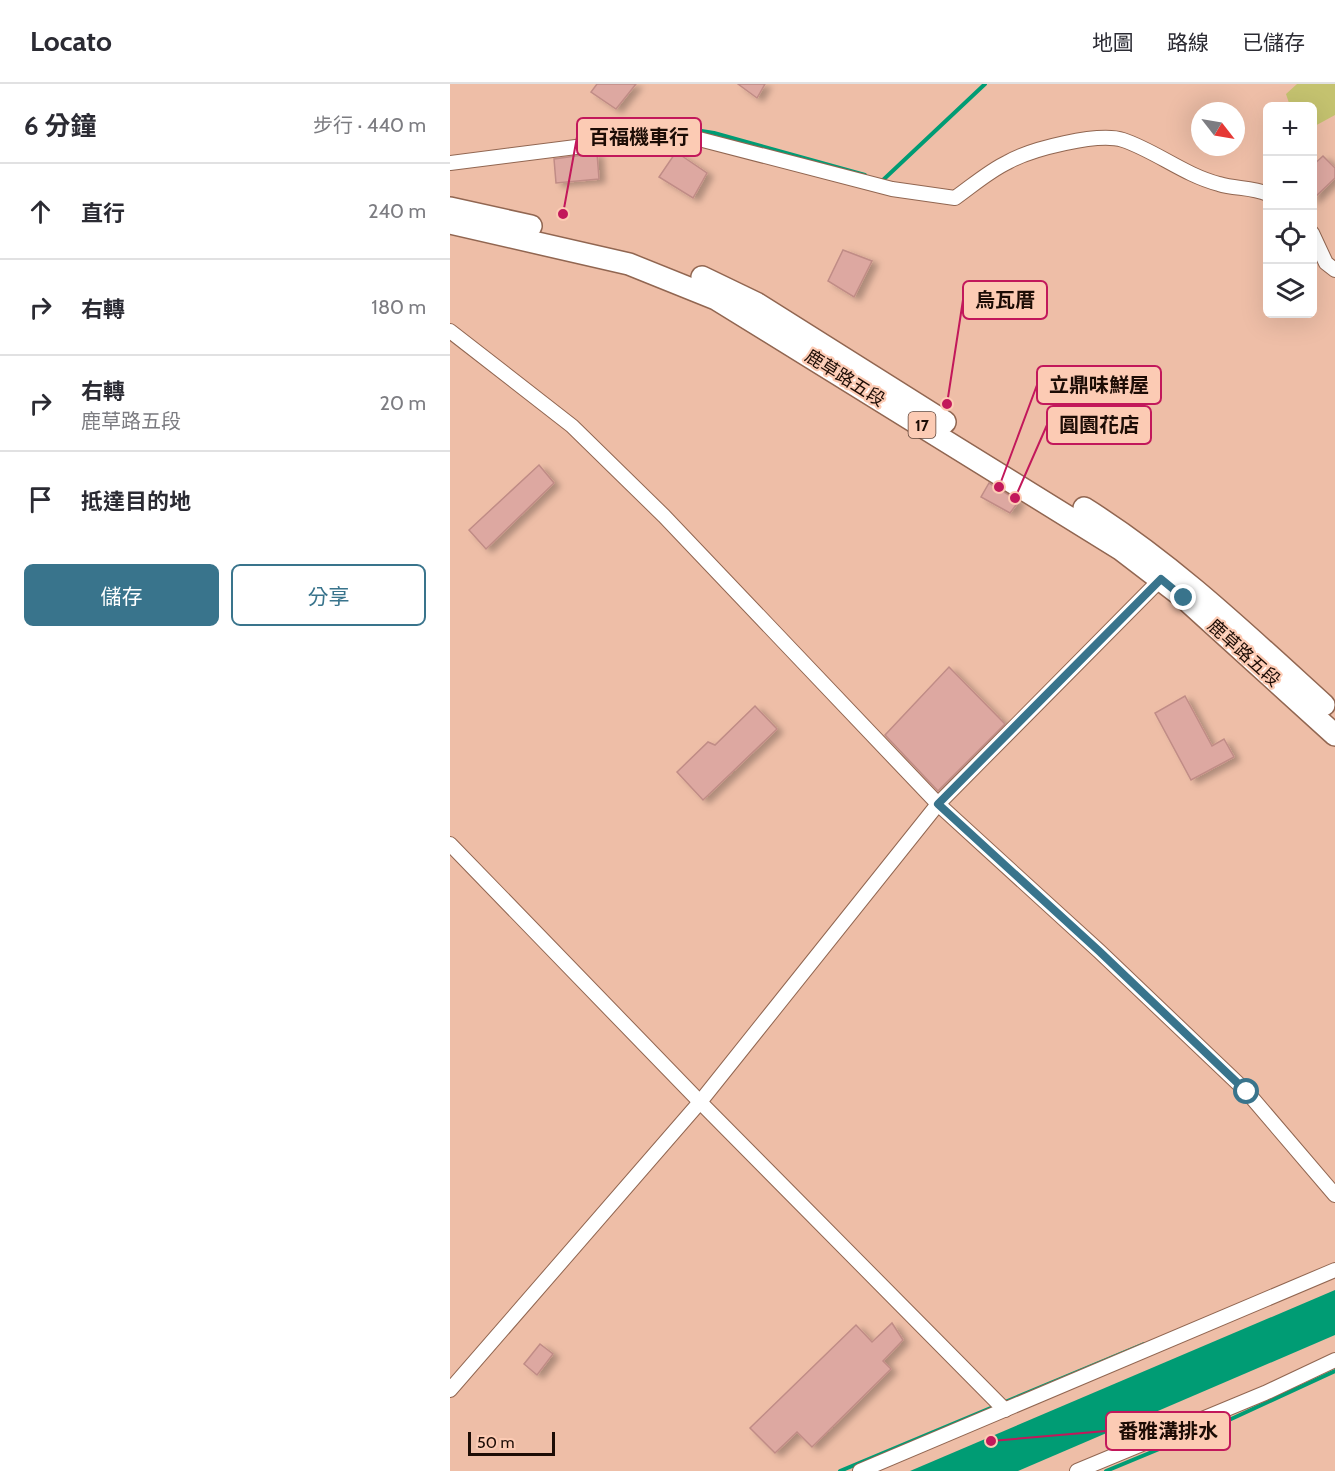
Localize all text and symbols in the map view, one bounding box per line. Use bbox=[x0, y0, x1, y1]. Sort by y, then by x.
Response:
text: Locato bbox=[30, 24, 112, 58]
text: 地圖 bbox=[1092, 30, 1134, 55]
text: 路線 bbox=[1167, 30, 1209, 55]
text: 已儲存 bbox=[1242, 30, 1305, 55]
north arrow bbox=[1191, 102, 1245, 156]
map controls bbox=[1263, 102, 1317, 318]
button: + bbox=[1263, 102, 1317, 156]
text: 6 分鐘 bbox=[24, 110, 96, 142]
text: 步行 · 440 m bbox=[313, 113, 426, 137]
callout: 百福機車行 bbox=[577, 118, 701, 156]
text: 百福機車行 bbox=[589, 125, 689, 149]
button: − bbox=[1263, 156, 1317, 210]
icon: ahead bbox=[24, 195, 57, 228]
text: 240 m bbox=[368, 199, 426, 223]
text: 直行 bbox=[81, 200, 125, 227]
button: locate bbox=[1263, 210, 1317, 264]
button: layers bbox=[1263, 264, 1317, 318]
callout: 烏瓦厝 bbox=[963, 281, 1047, 319]
text: 烏瓦厝 bbox=[975, 288, 1035, 312]
icon: right bbox=[24, 291, 57, 324]
text: 180 m bbox=[371, 295, 426, 319]
text: 右轉 bbox=[81, 296, 125, 323]
street label: 鹿草路五段 bbox=[801, 345, 889, 411]
callout: 立鼎味鮮屋 bbox=[1037, 366, 1161, 404]
text: 立鼎味鮮屋 bbox=[1049, 373, 1149, 397]
text: 右轉 bbox=[81, 378, 125, 405]
icon: right bbox=[24, 387, 57, 420]
text: 20 m bbox=[380, 391, 426, 415]
callout: 圓園花店 bbox=[1047, 406, 1151, 444]
text: 鹿草路五段 bbox=[81, 409, 181, 433]
road number: 17 bbox=[908, 412, 936, 438]
text: 圓園花店 bbox=[1059, 413, 1139, 437]
icon: arrive bbox=[24, 483, 57, 516]
text: 抵達目的地 bbox=[81, 488, 191, 515]
button: 儲存 bbox=[24, 564, 219, 626]
button: 分享 bbox=[231, 564, 426, 626]
route end bbox=[1170, 584, 1196, 610]
street label: 鹿草路五段 bbox=[1203, 615, 1285, 691]
route start bbox=[1233, 1078, 1259, 1104]
callout: 番雅溝排水 bbox=[1106, 1412, 1230, 1450]
text: 番雅溝排水 bbox=[1118, 1419, 1218, 1443]
scale bar bbox=[468, 1429, 555, 1456]
text: 50 m bbox=[477, 1433, 514, 1452]

